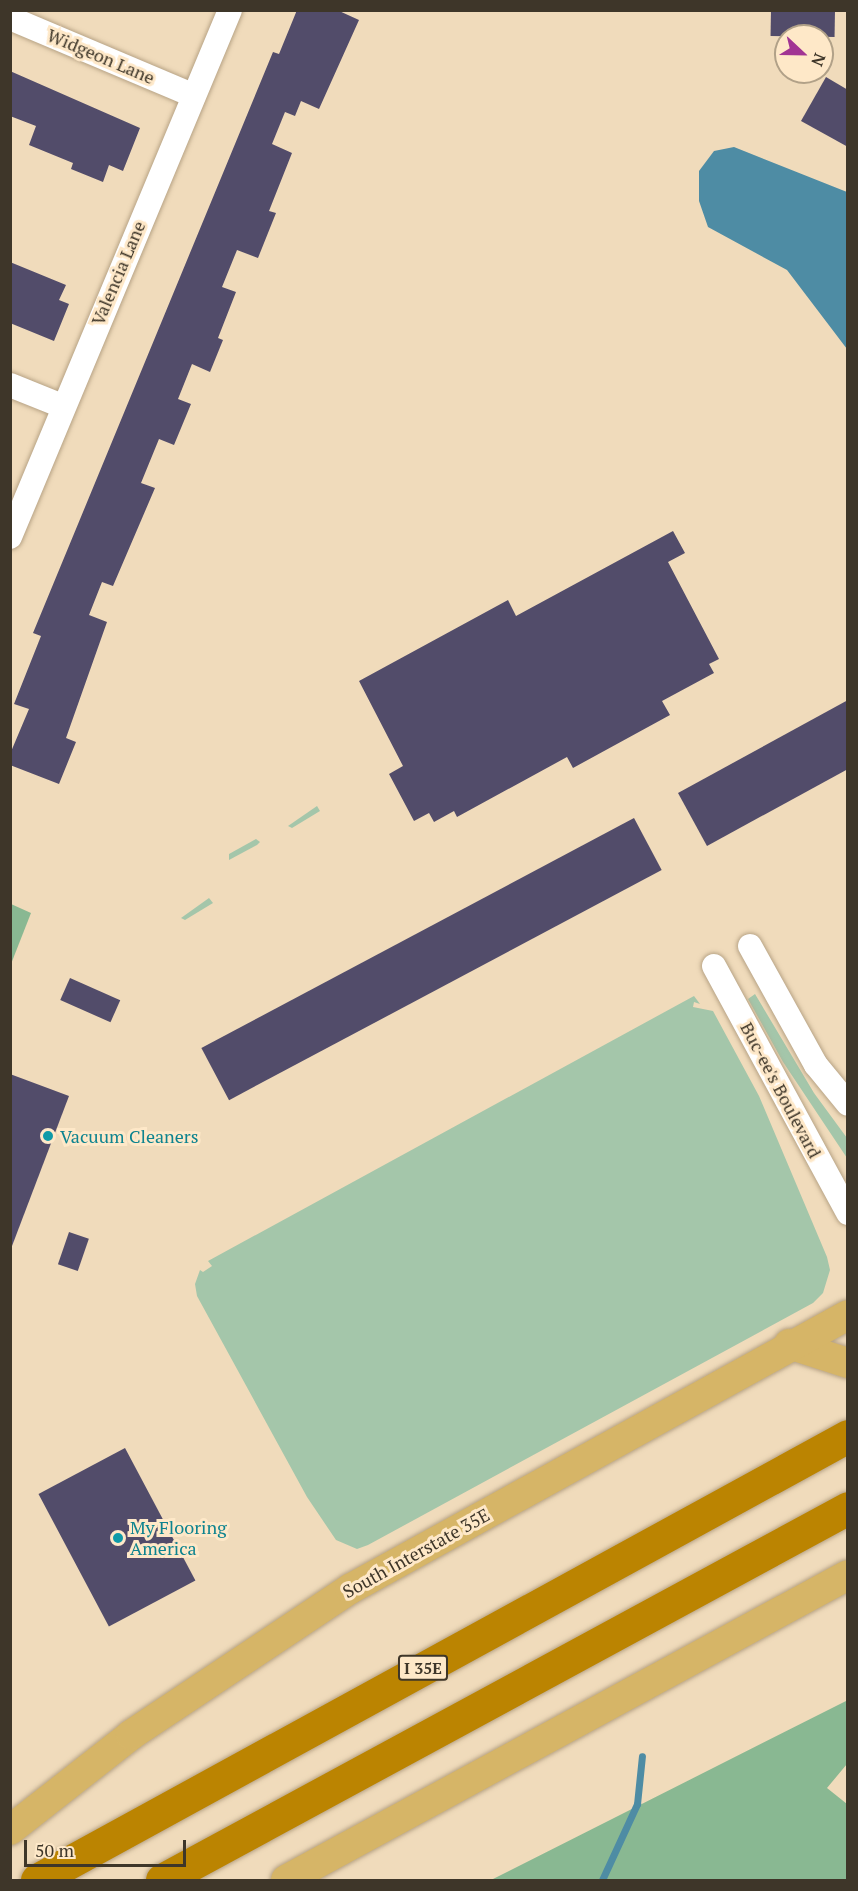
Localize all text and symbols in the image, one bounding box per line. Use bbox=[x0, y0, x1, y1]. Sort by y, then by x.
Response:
street label: Widgeon Lane bbox=[44, 24, 158, 88]
north arrow bbox=[774, 24, 834, 84]
text: N bbox=[806, 50, 831, 70]
street label: Valencia Lane bbox=[86, 218, 150, 328]
street label: Buc-ee's Boulevard bbox=[736, 1018, 826, 1162]
place label: Vacuum Cleaners bbox=[60, 1125, 199, 1147]
marker: Vacuum Cleaners bbox=[41, 1129, 55, 1143]
street label: South Interstate 35E bbox=[339, 1504, 493, 1602]
place label: My Flooring America bbox=[130, 1517, 227, 1559]
marker: My Flooring America bbox=[111, 1531, 125, 1545]
road number: I 35E bbox=[398, 1655, 448, 1681]
scale bar bbox=[27, 1828, 189, 1866]
text: 50 m bbox=[35, 1838, 74, 1862]

